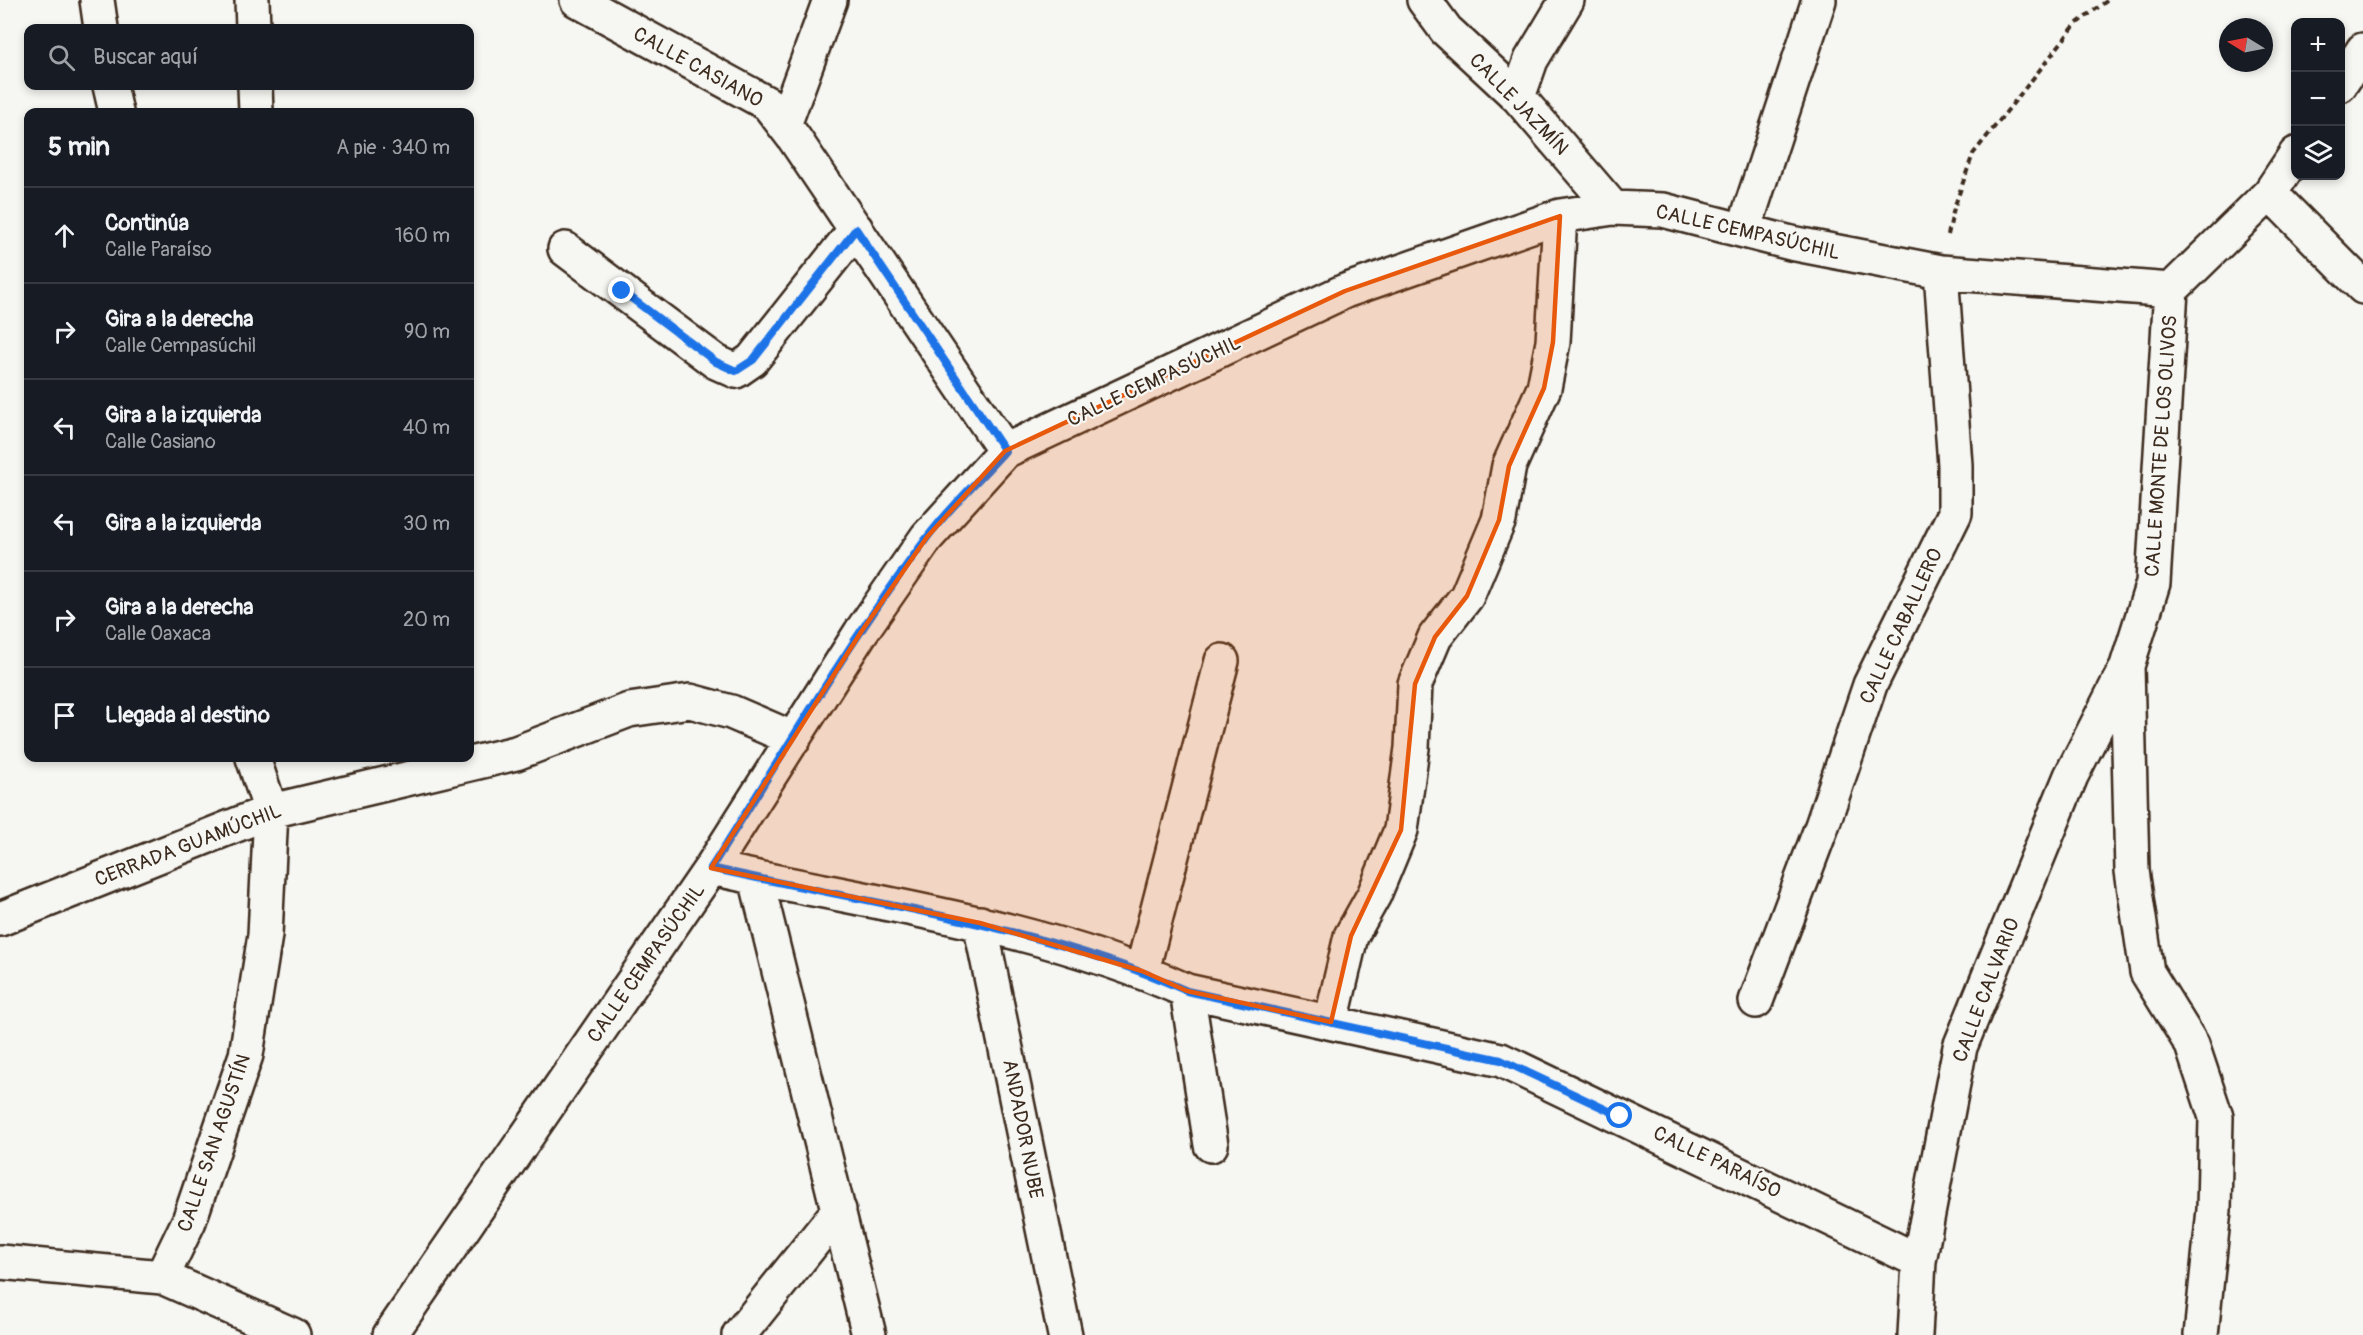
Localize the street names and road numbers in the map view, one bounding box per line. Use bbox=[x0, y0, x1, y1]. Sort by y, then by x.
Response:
street label: CALLE CASIANO bbox=[629, 21, 767, 113]
street label: CALLE JAZMÍN bbox=[1464, 48, 1574, 160]
street label: CALLE CEMPASÚCHIL bbox=[1653, 199, 1843, 265]
street label: CALLE MONTE DE LOS OLIVOS bbox=[2139, 314, 2183, 578]
street label: CALLE CEMPASÚCHIL bbox=[1063, 330, 1245, 432]
street label: CALLE CABALLERO bbox=[1854, 544, 1948, 708]
street label: CERRADA GUAMÚCHIL bbox=[91, 798, 285, 892]
street label: CALLE CEMPASÚCHIL bbox=[582, 879, 710, 1047]
street label: CALLE CALVARIO bbox=[1947, 914, 2025, 1066]
street label: CALLE SAN AGUSTÍN bbox=[172, 1051, 256, 1235]
street label: ANDADOR NUBE bbox=[997, 1057, 1049, 1201]
street label: CALLE PARAÍSO bbox=[1649, 1120, 1785, 1204]

